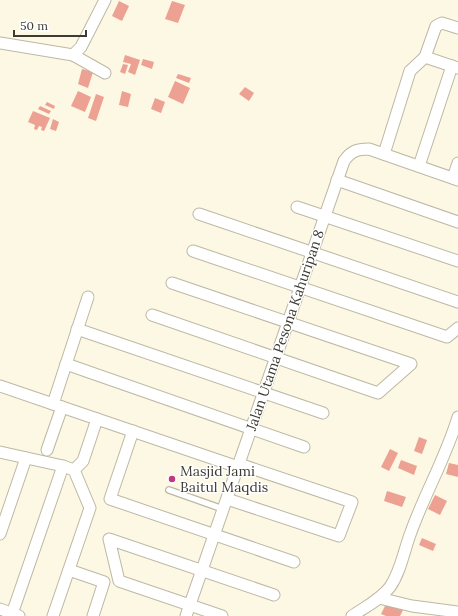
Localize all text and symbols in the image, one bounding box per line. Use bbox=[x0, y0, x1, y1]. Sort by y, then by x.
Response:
scale bar bbox=[14, 12, 86, 38]
text: 50 m bbox=[20, 18, 48, 33]
street label: Jalan Utama Pesona Kahuripan 8 bbox=[242, 227, 328, 434]
place label: Masjid Jami Baitul Maqdis bbox=[180, 462, 268, 496]
marker: Masjid Jami Baitul Maqdis bbox=[167, 474, 177, 484]

